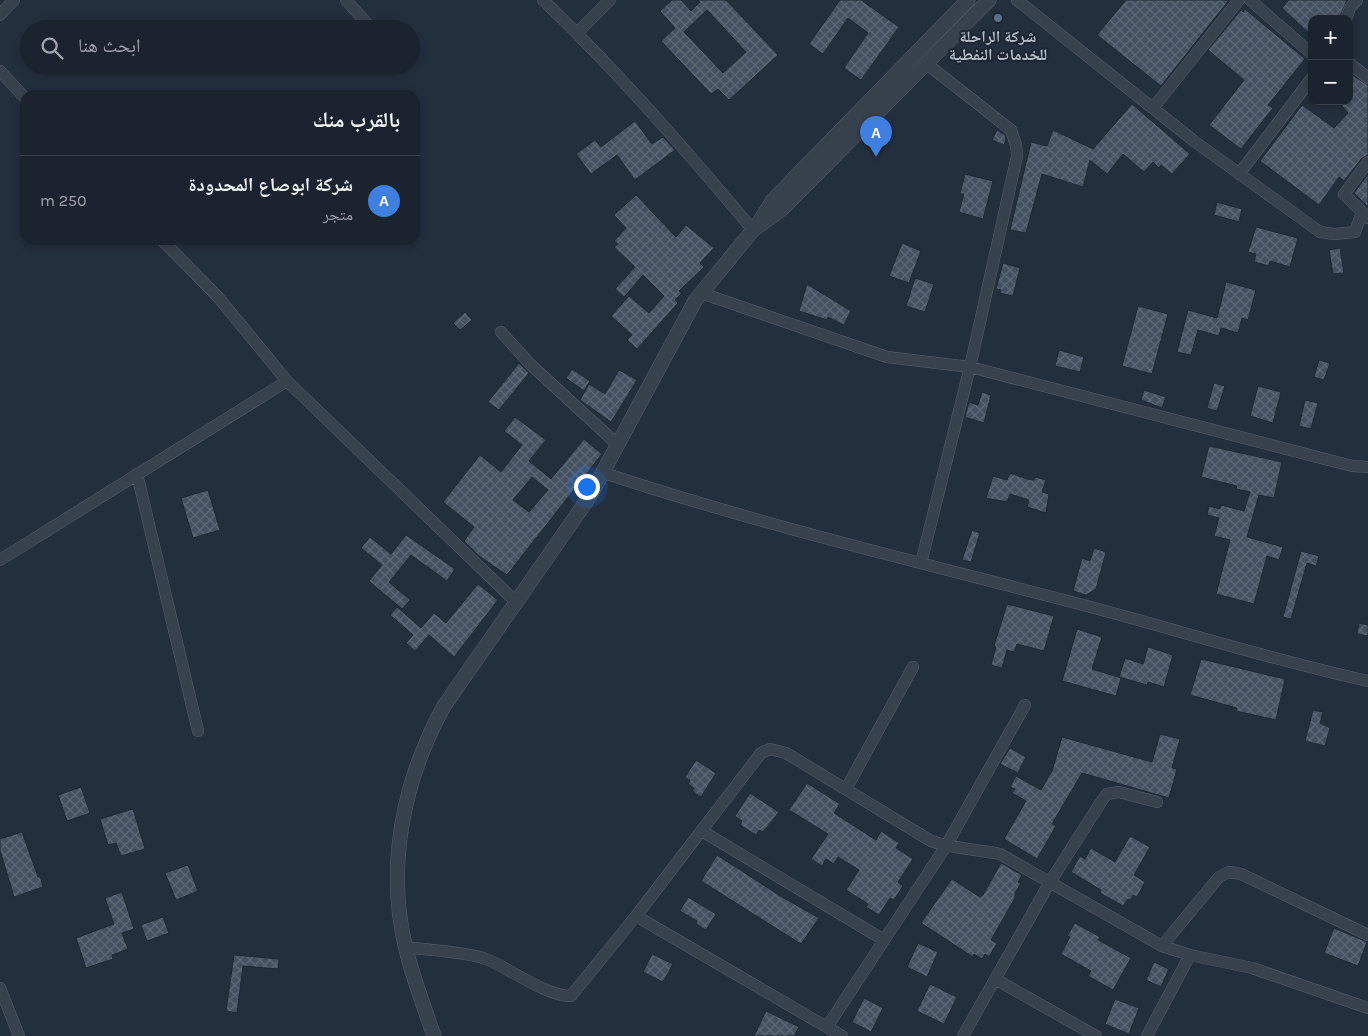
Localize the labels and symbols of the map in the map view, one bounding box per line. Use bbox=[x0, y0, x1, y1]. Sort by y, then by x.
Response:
marker: شركة الراحلة للخدمات النفطية bbox=[992, 12, 1004, 24]
place label: شركة الراحلة للخدمات النفطية bbox=[949, 27, 1047, 64]
pin: A bbox=[860, 116, 892, 157]
your location bbox=[574, 474, 600, 500]

